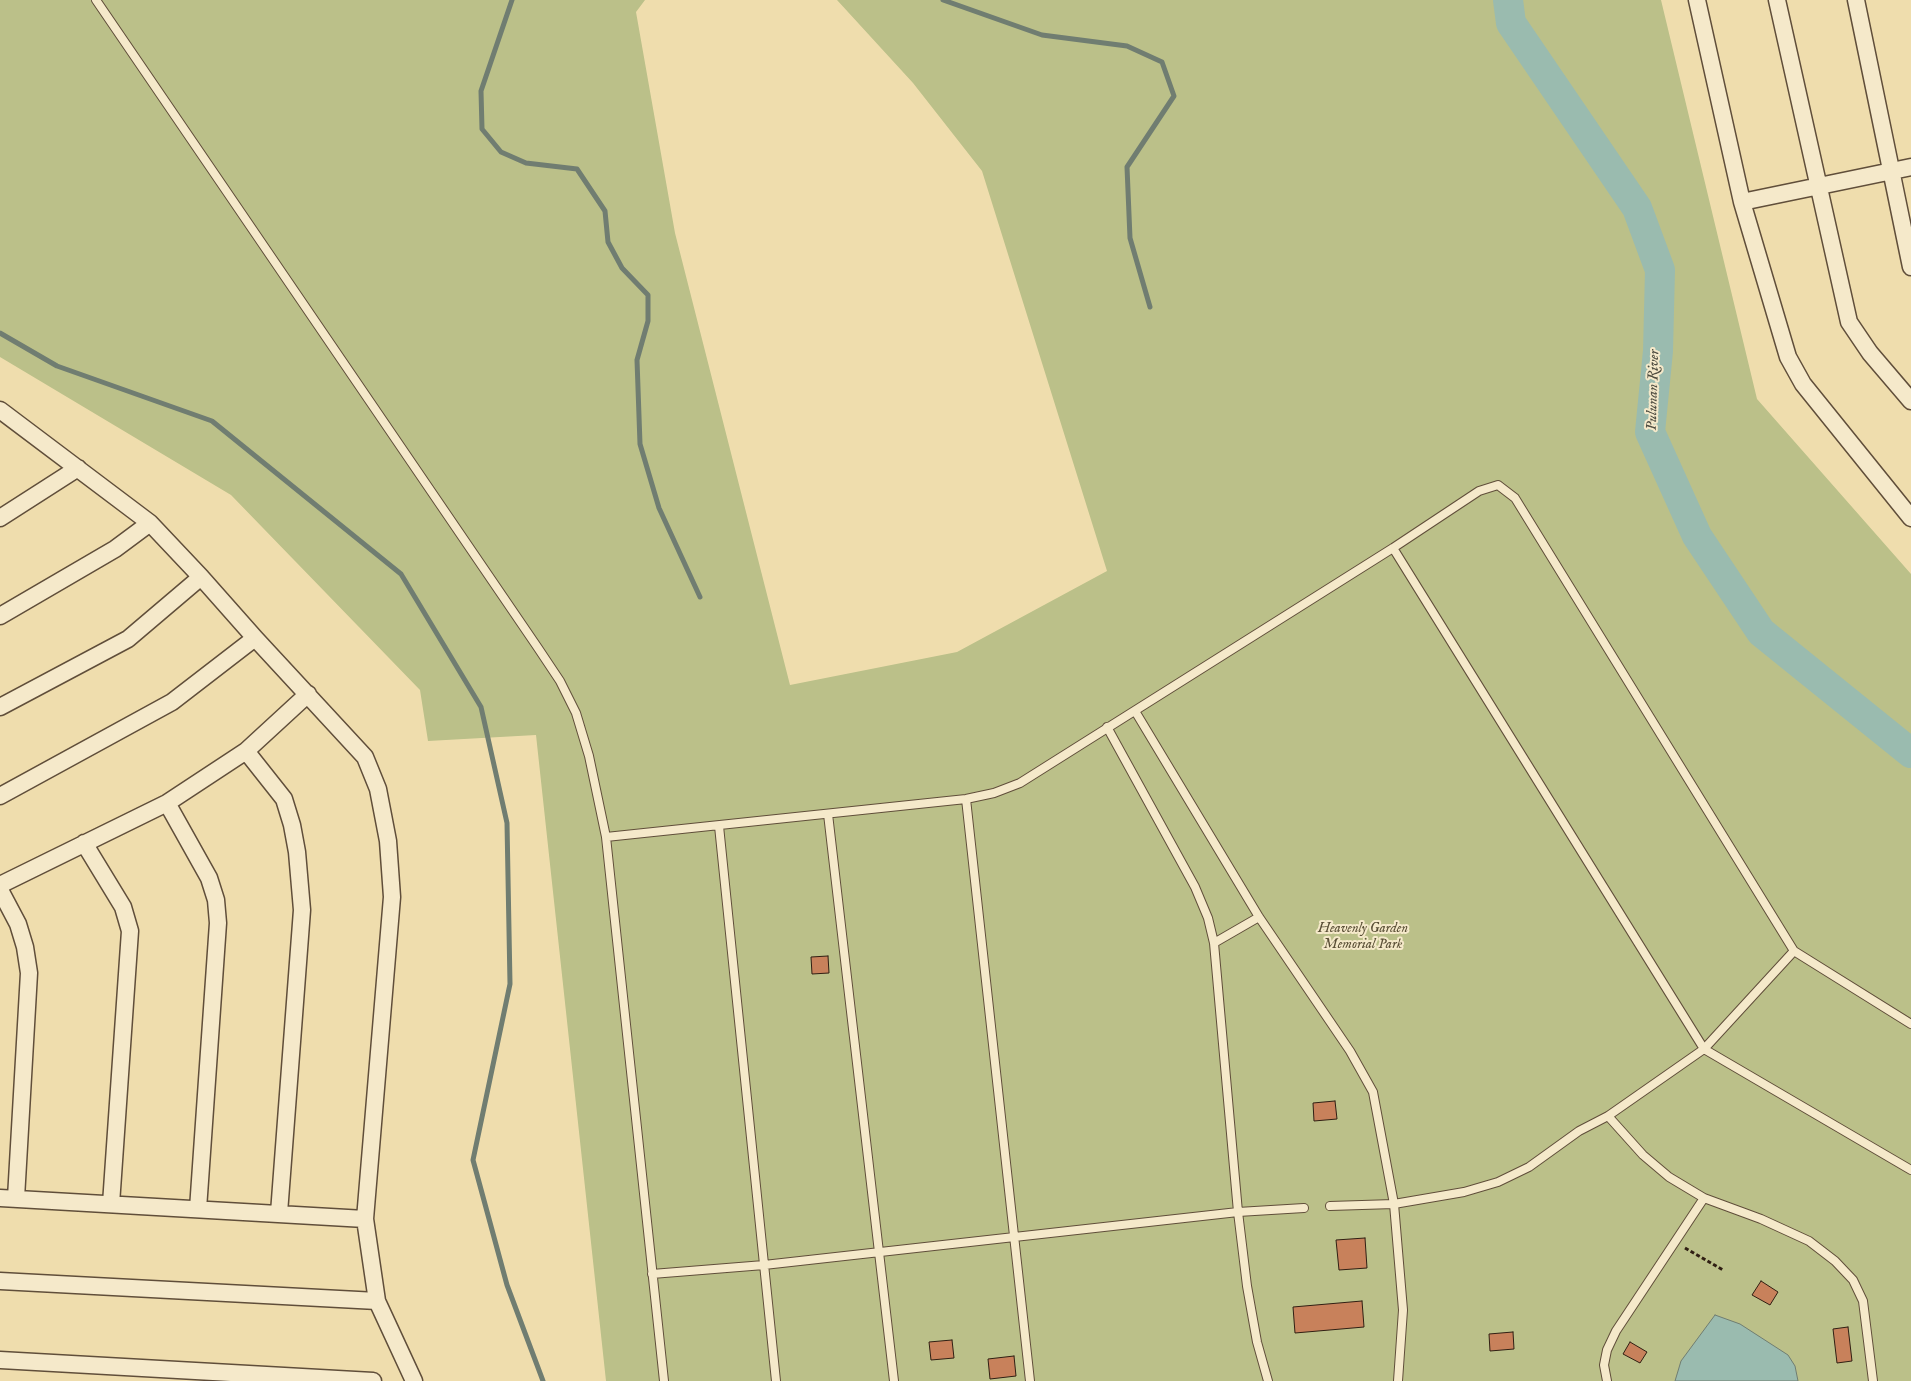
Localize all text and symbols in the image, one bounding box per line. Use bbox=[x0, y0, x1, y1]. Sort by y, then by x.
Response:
water label: Pulunan River bbox=[1644, 349, 1664, 431]
park label: Heavenly Garden Memorial Park bbox=[1318, 921, 1408, 954]

